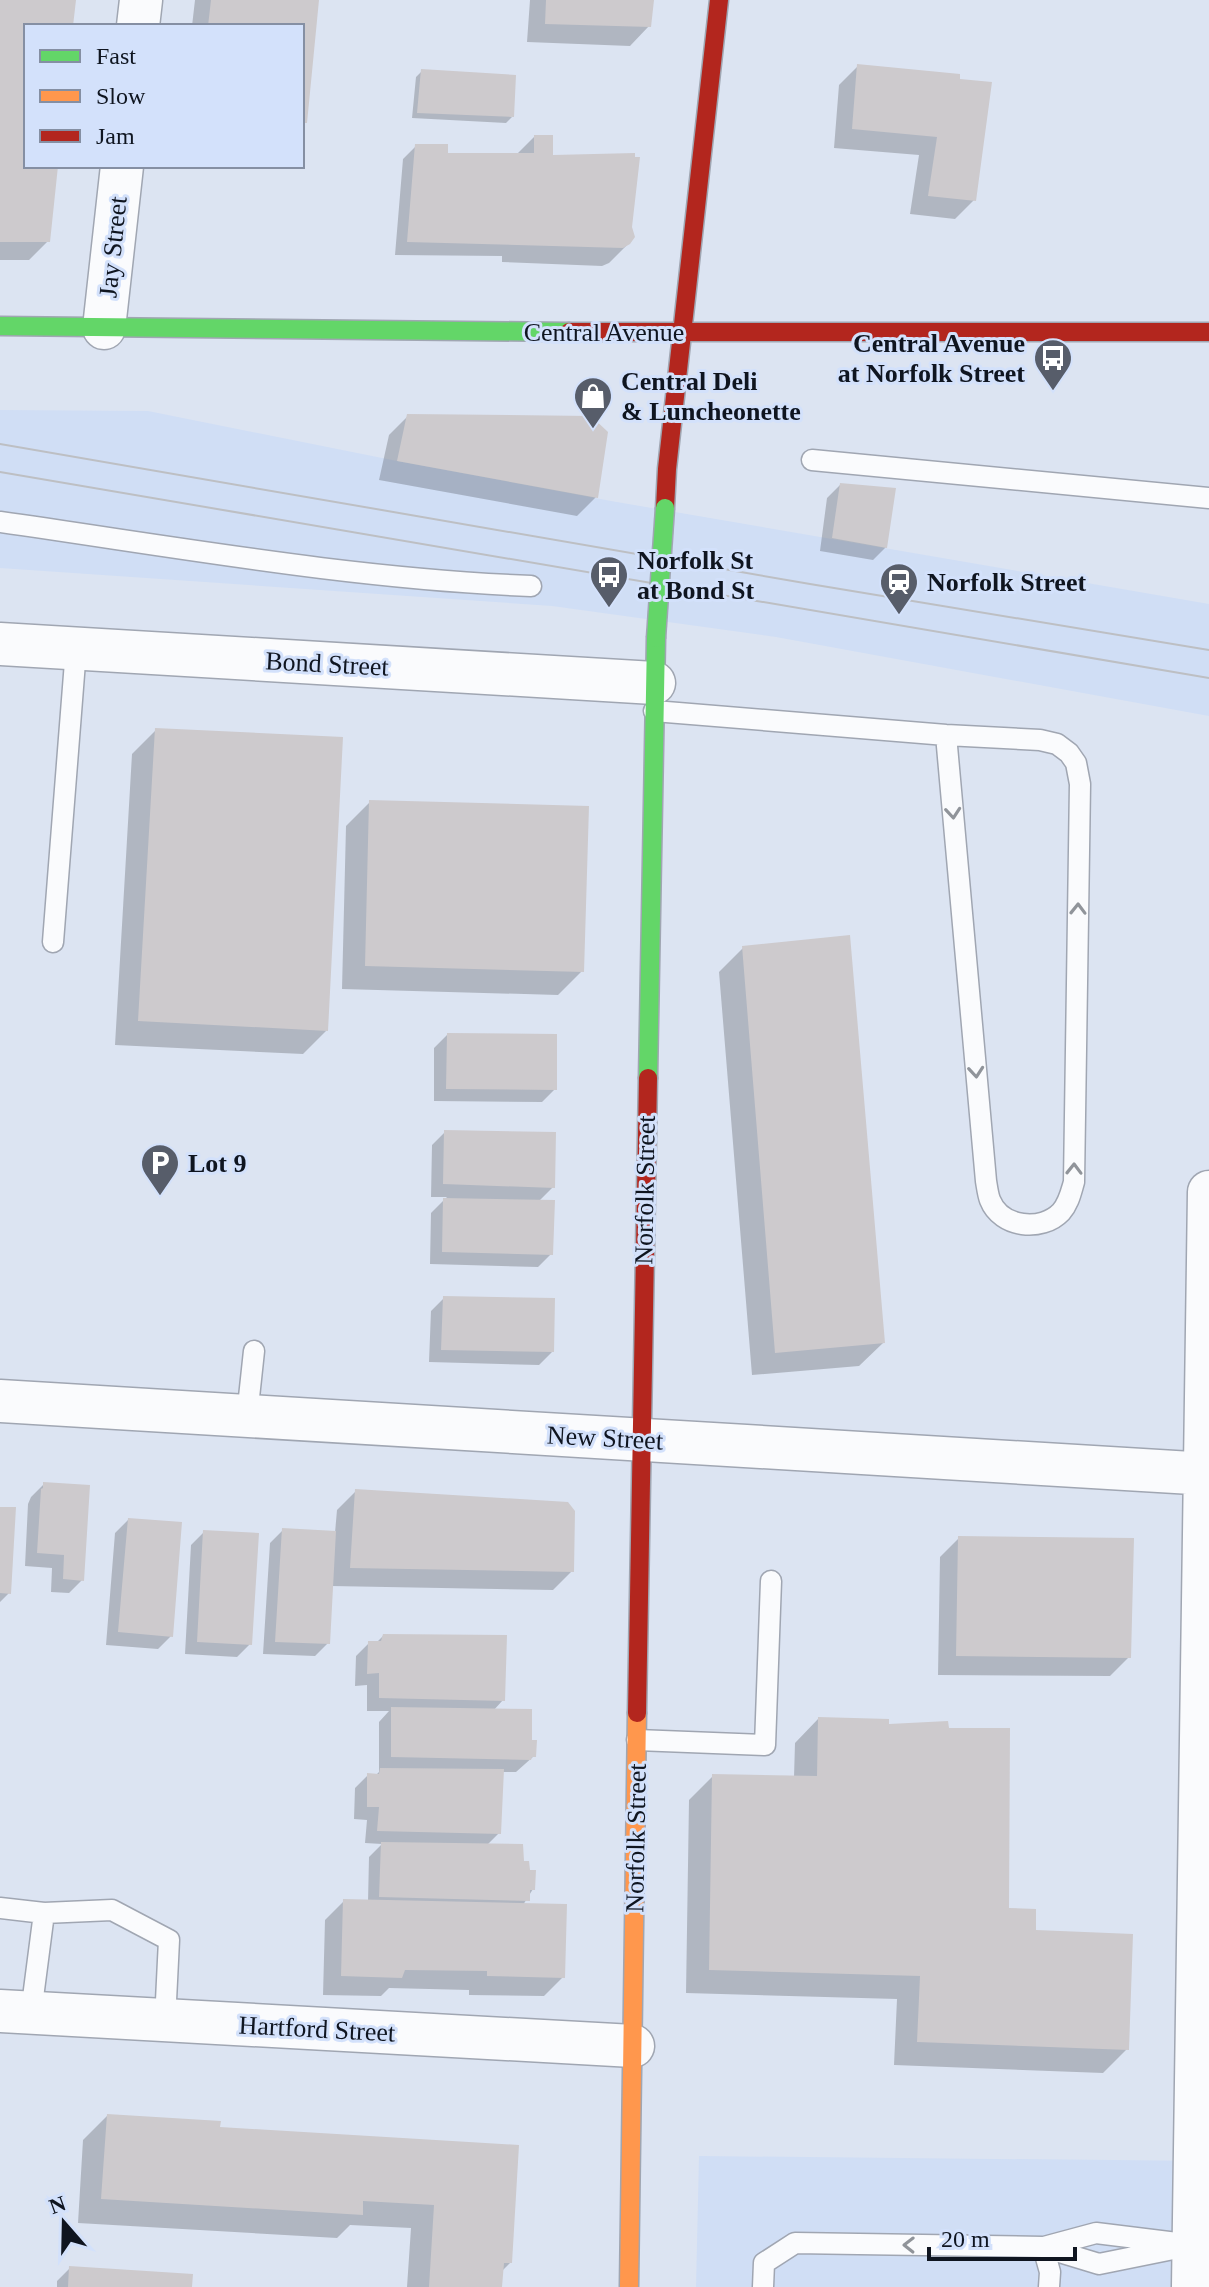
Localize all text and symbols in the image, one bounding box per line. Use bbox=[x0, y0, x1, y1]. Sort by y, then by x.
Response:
legend bbox=[24, 24, 304, 168]
text: Fast bbox=[96, 43, 136, 69]
text: Slow bbox=[96, 83, 146, 109]
text: Jam bbox=[96, 123, 135, 149]
street label: Jay Street bbox=[93, 194, 133, 299]
street label: Central Avenue bbox=[524, 318, 684, 347]
place label: Central Avenue at Norfolk Street bbox=[838, 329, 1025, 388]
bus stop icon: Central Avenue at Norfolk Street bbox=[1032, 337, 1074, 392]
place label: Central Deli & Luncheonette bbox=[621, 367, 801, 426]
shop icon: Central Deli & Luncheonette bbox=[572, 375, 614, 430]
place label: Norfolk St at Bond St bbox=[637, 546, 754, 605]
bus stop icon: Norfolk St at Bond St bbox=[588, 554, 630, 609]
station icon: Norfolk Street bbox=[878, 561, 920, 616]
place label: Norfolk Street bbox=[927, 568, 1086, 597]
street label: Bond Street bbox=[265, 646, 390, 682]
one-way arrow bbox=[944, 807, 961, 820]
one-way arrow bbox=[1069, 902, 1087, 915]
one-way arrow bbox=[968, 1066, 985, 1079]
street label: Norfolk Street bbox=[629, 1114, 661, 1265]
parking icon: Lot 9 bbox=[139, 1142, 181, 1197]
place label: Lot 9 bbox=[188, 1149, 247, 1178]
one-way arrow bbox=[1065, 1162, 1083, 1175]
street label: New Street bbox=[546, 1420, 665, 1456]
street label: Norfolk Street bbox=[620, 1762, 652, 1913]
street label: Hartford Street bbox=[238, 2010, 397, 2048]
north arrow bbox=[24, 2183, 104, 2263]
text: N bbox=[46, 2190, 69, 2219]
scale bar bbox=[929, 2211, 1075, 2261]
text: 20 m bbox=[941, 2226, 990, 2252]
one-way arrow bbox=[902, 2236, 915, 2254]

